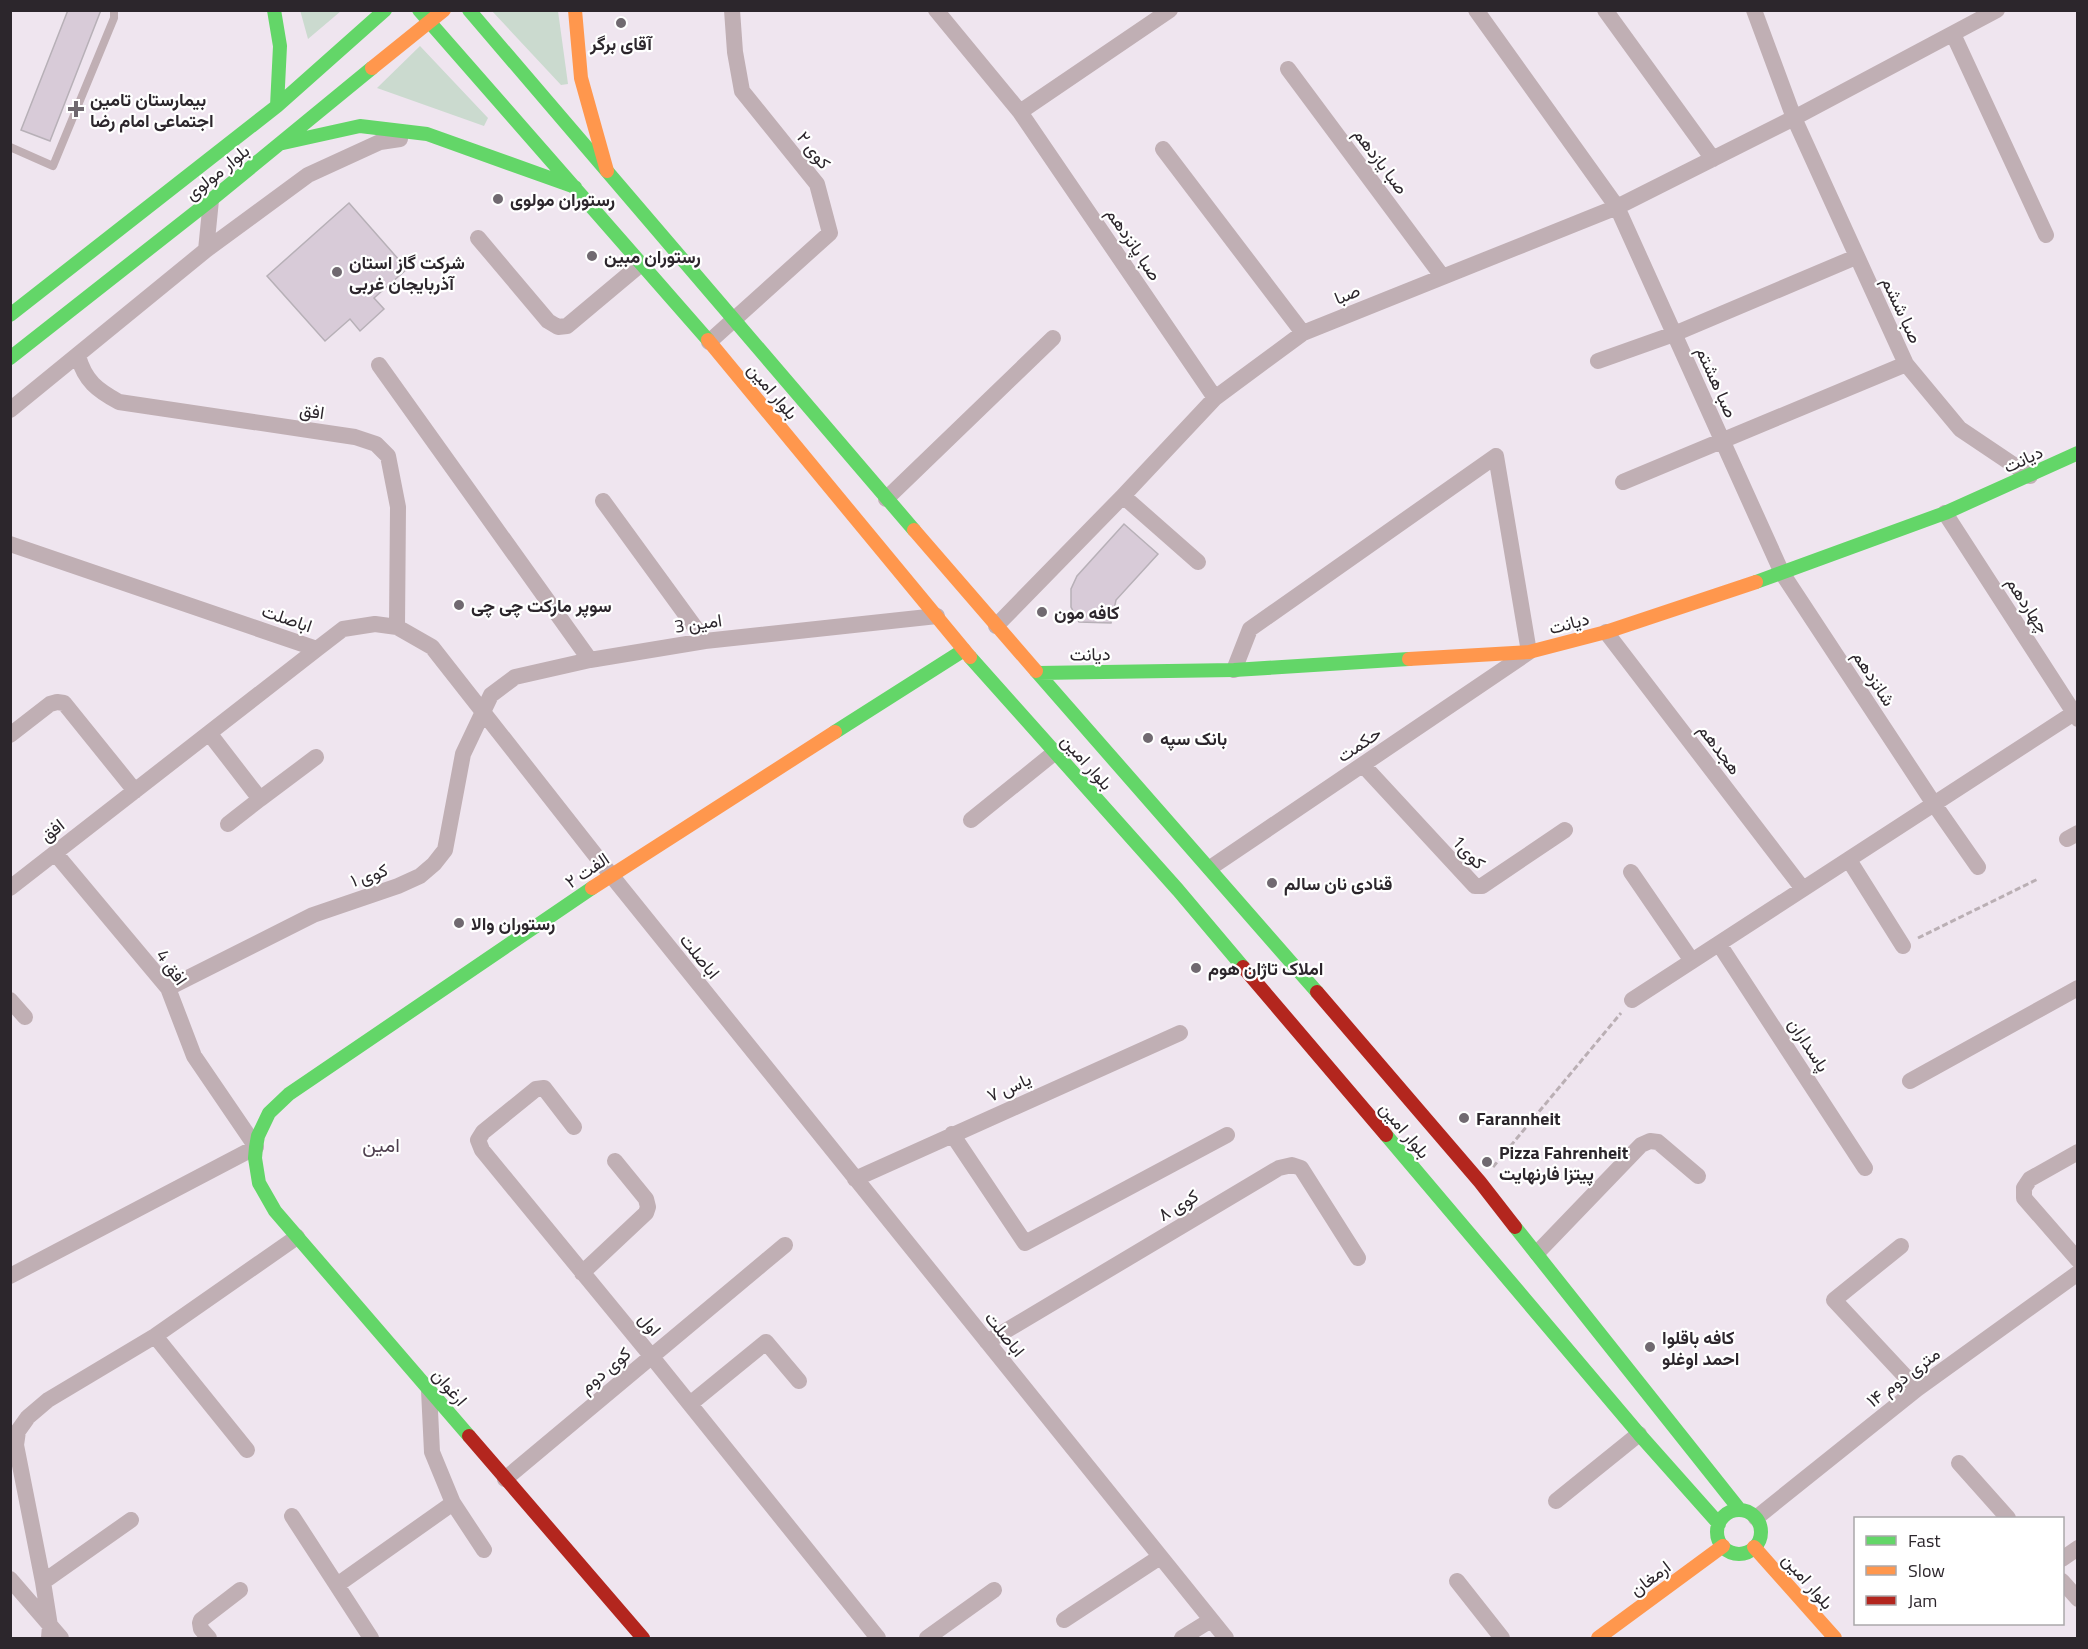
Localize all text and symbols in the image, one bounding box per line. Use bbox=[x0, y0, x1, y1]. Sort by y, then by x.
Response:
marker: آقاى برگر bbox=[614, 16, 628, 30]
place label: آقاى برگر bbox=[589, 30, 653, 57]
place label: بیمارستان تامین اجتماعی امام رضا bbox=[90, 86, 214, 134]
marker: بیمارستان تامین اجتماعی امام رضا bbox=[67, 100, 85, 118]
street label: صبا یازدهم bbox=[1347, 122, 1415, 200]
street label: کوی ۲ bbox=[790, 125, 838, 175]
street label: بلوار مولوی bbox=[179, 137, 255, 207]
place label: رستوران مولوی bbox=[510, 186, 615, 213]
marker: رستوران مولوی bbox=[491, 192, 505, 206]
street label: صبا پانزدهم bbox=[1099, 202, 1169, 286]
place label: رستوران مبین bbox=[604, 243, 701, 270]
place label: شرکت گاز استان آذربایجان غربی bbox=[349, 249, 465, 297]
marker: رستوران مبین bbox=[585, 249, 599, 263]
marker: شرکت گاز استان آذربایجان غربی bbox=[330, 265, 344, 279]
street label: صبا ششم bbox=[1875, 272, 1929, 348]
street label: صبا bbox=[1330, 277, 1364, 311]
street label: صبا هشتم bbox=[1689, 342, 1745, 422]
street label: بلوار امین bbox=[741, 357, 805, 425]
street label: افق bbox=[298, 396, 326, 426]
street label: دیانت bbox=[1999, 438, 2047, 480]
street label: چهاردهم bbox=[2000, 571, 2056, 639]
place label: سوپر مارکت چی چی bbox=[471, 592, 612, 619]
street label: اباصلت bbox=[258, 597, 316, 639]
marker: سوپر مارکت چی چی bbox=[452, 598, 466, 612]
place label: کافه مون bbox=[1054, 599, 1120, 626]
marker: کافه مون bbox=[1035, 605, 1049, 619]
street label: دیانت bbox=[1546, 605, 1592, 641]
street label: امین 3 bbox=[672, 606, 724, 640]
street label: دیانت bbox=[1069, 640, 1111, 668]
street label: شانزدهم bbox=[1846, 645, 1902, 711]
street label: هجدهم bbox=[1692, 718, 1748, 780]
street label: حکمت bbox=[1331, 719, 1387, 769]
place label: بانک سپه bbox=[1160, 725, 1227, 752]
street label: بلوار امین bbox=[1054, 728, 1120, 796]
marker: بانک سپه bbox=[1141, 731, 1155, 745]
street label: افق bbox=[34, 812, 70, 848]
street label: کوی1 bbox=[1446, 829, 1492, 875]
street label: الفت ۲ bbox=[559, 845, 615, 895]
street label: کوی ۱ bbox=[347, 856, 391, 894]
place label: قنادی نان سالم bbox=[1284, 870, 1392, 897]
marker: قنادی نان سالم bbox=[1265, 876, 1279, 890]
place label: رستوران والا bbox=[471, 910, 555, 937]
marker: رستوران والا bbox=[452, 916, 466, 930]
street label: اباصلت bbox=[673, 927, 727, 985]
street label: افق 4 bbox=[150, 943, 194, 991]
place label: املاک تاژان هوم bbox=[1208, 955, 1323, 982]
marker: املاک تاژان هوم bbox=[1189, 961, 1203, 975]
street label: پاسداران bbox=[1781, 1013, 1837, 1077]
street label: یاس ۷ bbox=[982, 1065, 1036, 1109]
street label: بلوار امین bbox=[1373, 1096, 1437, 1164]
place label: Farannheit bbox=[1476, 1105, 1561, 1132]
marker: Farannheit bbox=[1457, 1111, 1471, 1125]
district label: امین bbox=[362, 1129, 400, 1160]
place label: Pizza Fahrenheit پیتزا فارنهایت bbox=[1499, 1139, 1629, 1187]
marker: Pizza Fahrenheit پیتزا فارنهایت bbox=[1480, 1155, 1494, 1169]
street label: کوی ۸ bbox=[1152, 1182, 1204, 1228]
street label: اباصلت bbox=[978, 1305, 1032, 1363]
street label: اول bbox=[632, 1306, 668, 1342]
place label: کافه باقلوا احمد اوغلو bbox=[1662, 1324, 1739, 1372]
street label: کوی دوم bbox=[573, 1340, 637, 1400]
marker: کافه باقلوا احمد اوغلو bbox=[1643, 1340, 1657, 1354]
street label: ۱۴ متری دوم bbox=[1860, 1340, 1946, 1414]
street label: ارغوان bbox=[426, 1362, 474, 1412]
legend bbox=[1854, 1517, 2064, 1625]
text: Fast bbox=[1908, 1527, 1941, 1554]
street label: بلوار امین bbox=[1776, 1547, 1840, 1615]
street label: ارمغان bbox=[1624, 1553, 1676, 1603]
text: Slow bbox=[1908, 1557, 1945, 1584]
text: Jam bbox=[1908, 1587, 1937, 1614]

